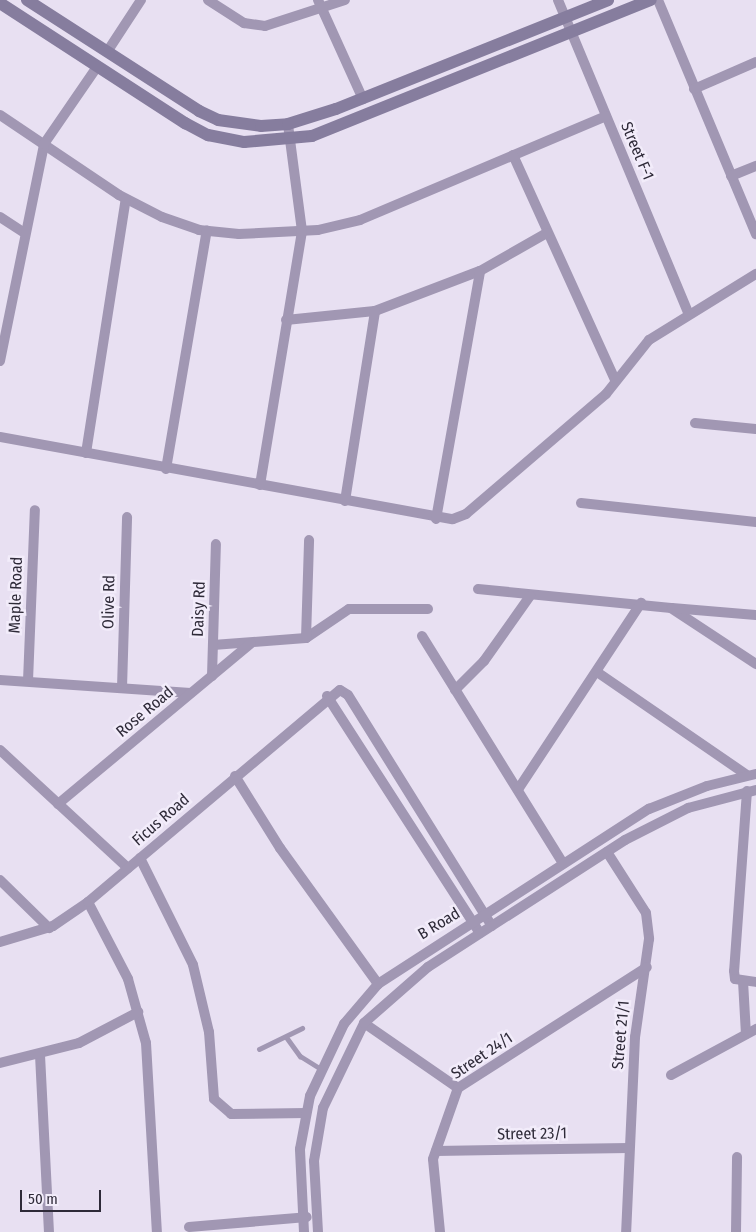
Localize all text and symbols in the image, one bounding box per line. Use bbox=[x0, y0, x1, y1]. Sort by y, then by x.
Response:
street label: Street F-1 bbox=[616, 119, 658, 183]
street label: Maple Road bbox=[5, 556, 27, 634]
street label: Olive Rd bbox=[99, 575, 119, 629]
street label: Daisy Rd bbox=[188, 581, 210, 637]
street label: Rose Road bbox=[113, 683, 177, 741]
street label: Ficus Road bbox=[129, 790, 193, 850]
street label: B Road bbox=[414, 904, 464, 944]
street label: Street 21/1 bbox=[608, 1000, 634, 1070]
street label: Street 24/1 bbox=[448, 1028, 516, 1084]
street label: Street 23/1 bbox=[497, 1124, 567, 1144]
scale bar bbox=[22, 1180, 104, 1212]
text: 50 m bbox=[28, 1190, 58, 1208]

